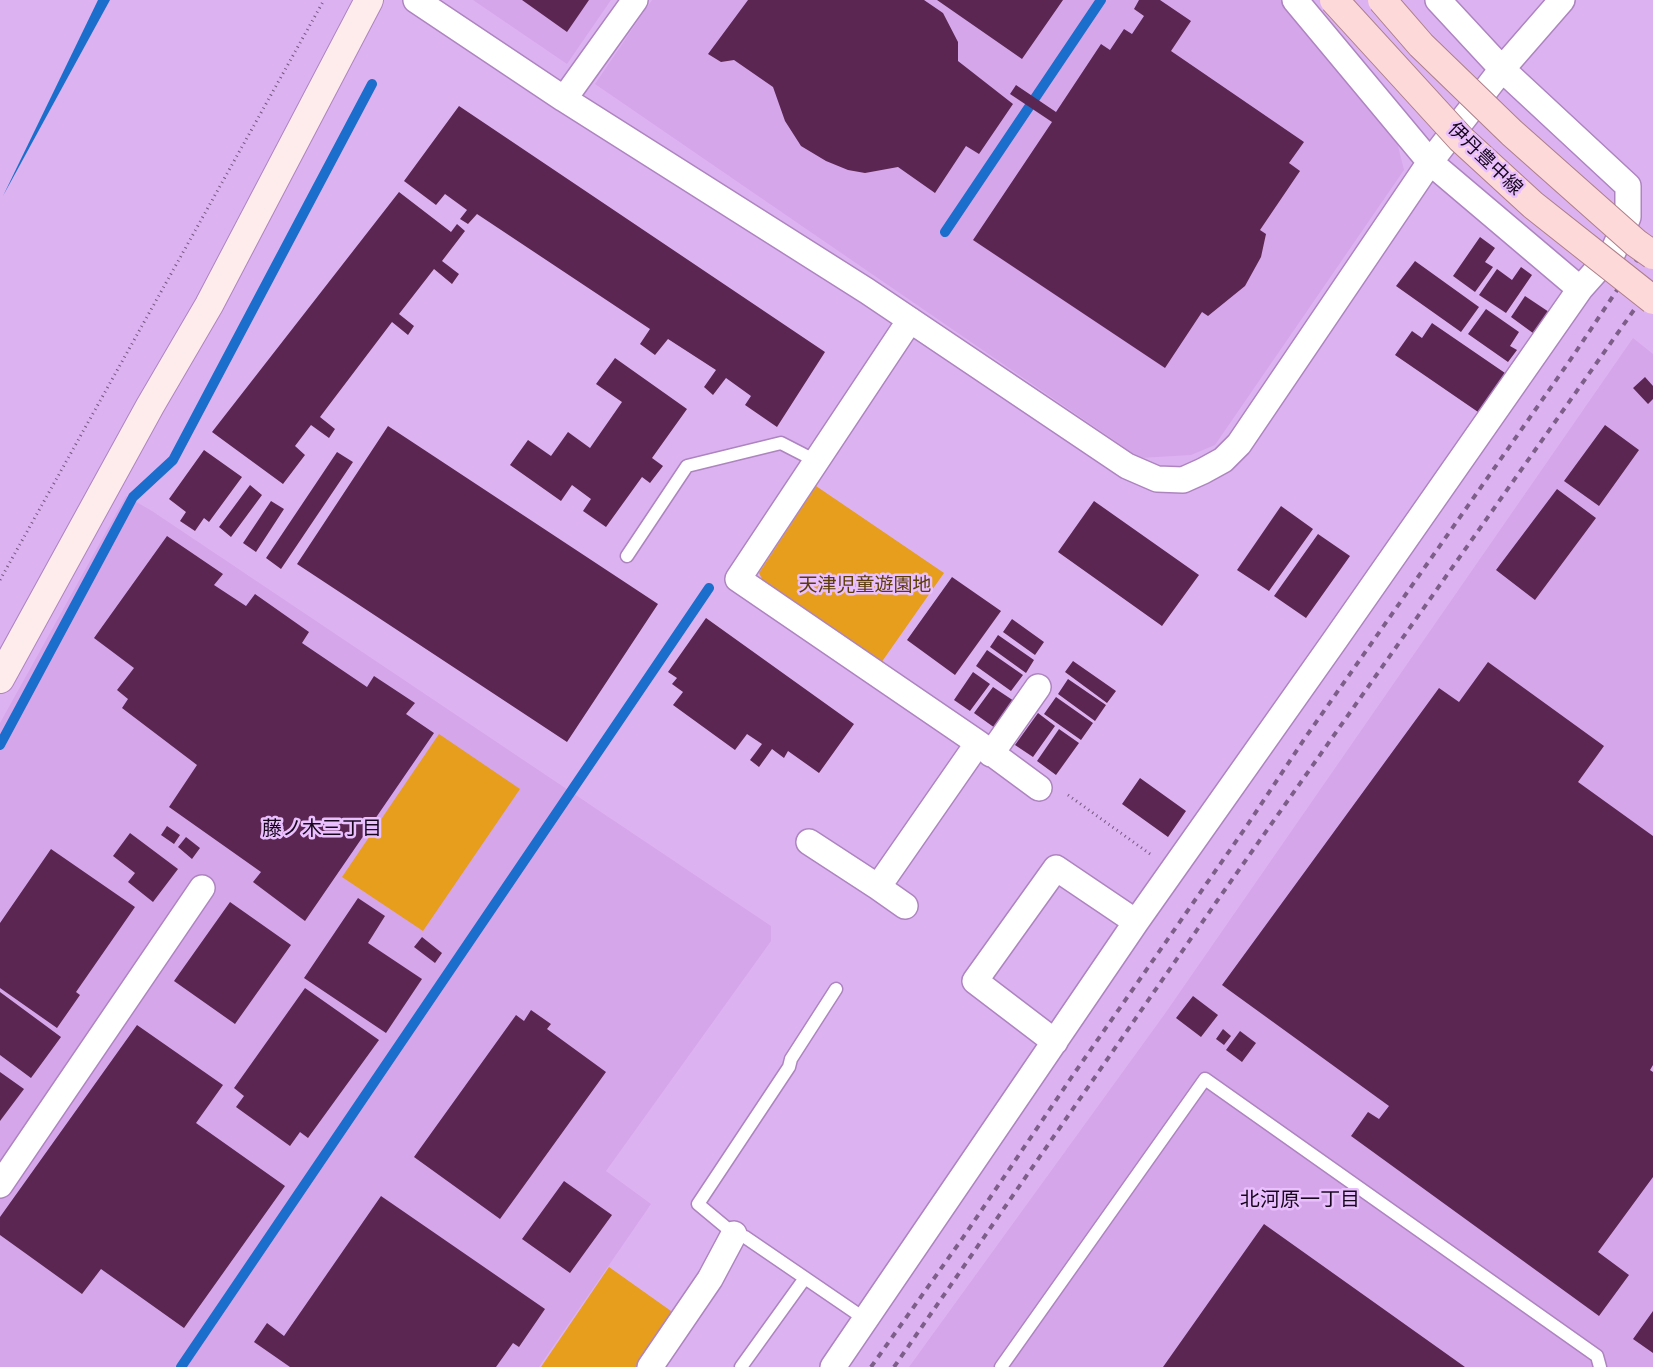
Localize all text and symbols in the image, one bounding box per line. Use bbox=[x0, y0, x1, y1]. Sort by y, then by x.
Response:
street label: 伊丹豊中線 bbox=[1443, 118, 1527, 200]
park label: 天津児童遊園地 bbox=[799, 574, 931, 596]
district label: 藤ノ木三丁目 bbox=[262, 817, 382, 841]
district label: 北河原一丁目 bbox=[1240, 1188, 1360, 1212]

